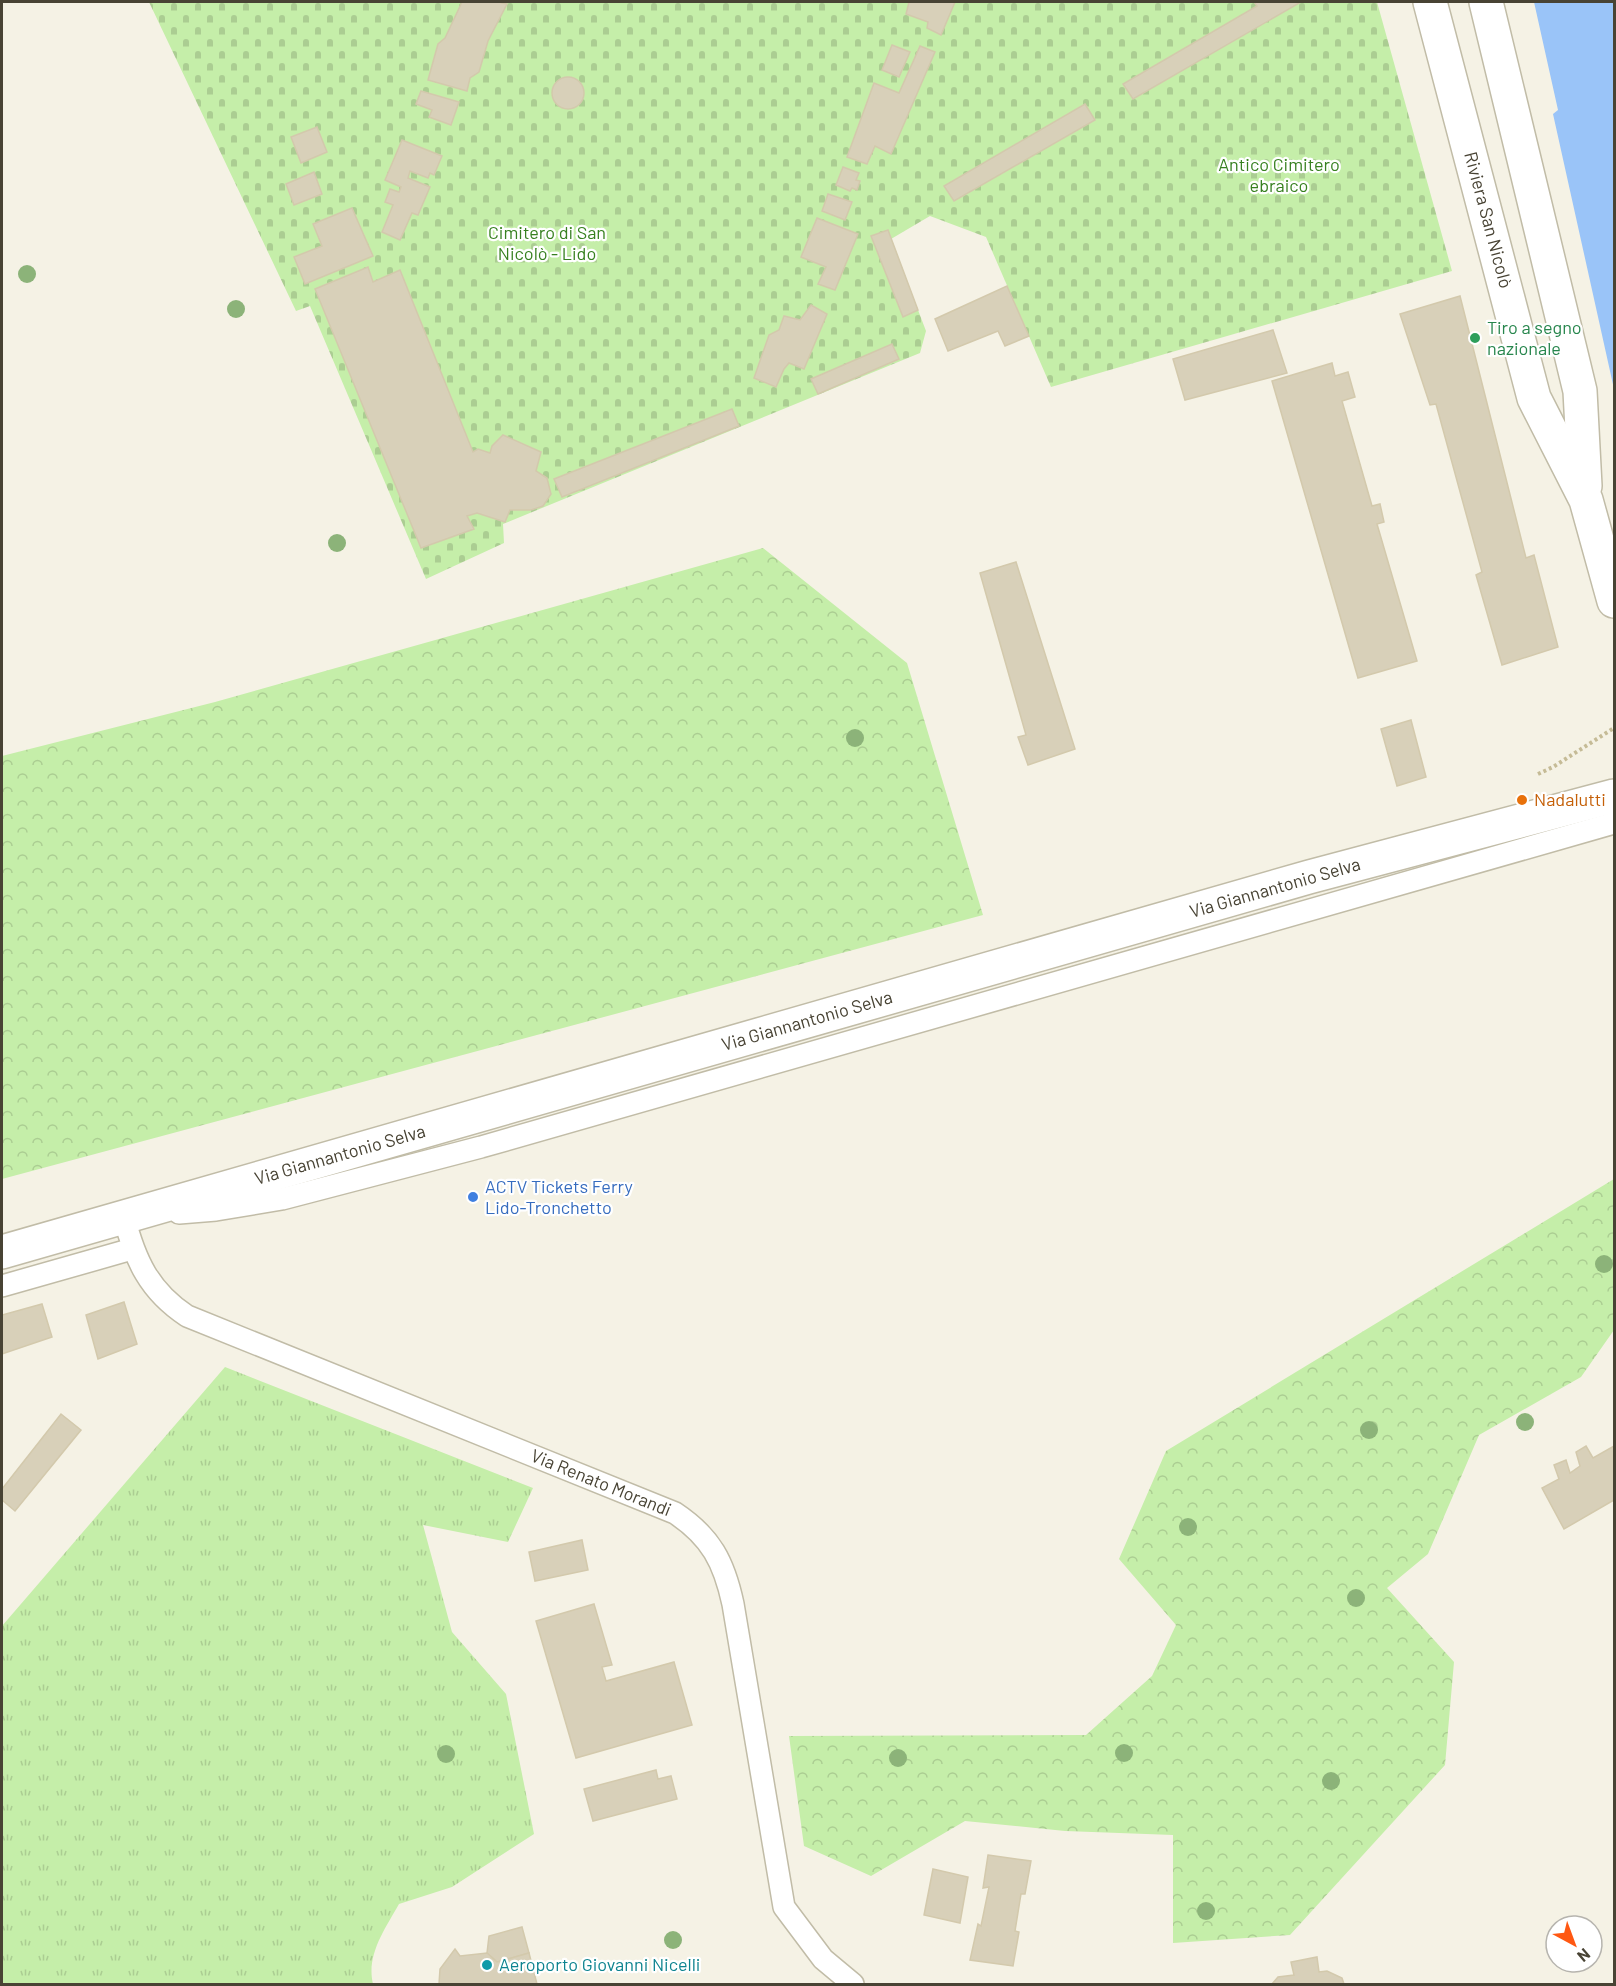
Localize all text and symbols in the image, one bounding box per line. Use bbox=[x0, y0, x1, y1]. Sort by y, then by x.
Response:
street label: Riviera San Nicolò bbox=[1460, 149, 1518, 290]
park label: Antico Cimitero ebraico bbox=[1218, 153, 1340, 196]
park label: Cimitero di San Nicolò - Lido bbox=[488, 221, 606, 264]
place label: Tiro a segno nazionale bbox=[1487, 316, 1582, 359]
marker: Tiro a segno nazionale bbox=[1468, 331, 1482, 345]
place label: Nadalutti bbox=[1534, 788, 1606, 810]
marker: Nadalutti bbox=[1515, 793, 1529, 807]
street label: Via Giannantonio Selva bbox=[1187, 852, 1363, 922]
street label: Via Giannantonio Selva bbox=[719, 985, 895, 1055]
street label: Via Giannantonio Selva bbox=[252, 1119, 428, 1189]
place label: ACTV Tickets Ferry Lido-Tronchetto bbox=[485, 1175, 633, 1218]
marker: ACTV Tickets Ferry Lido-Tronchetto bbox=[466, 1190, 480, 1204]
street label: Via Renato Morandi bbox=[528, 1444, 675, 1520]
north arrow bbox=[1544, 1914, 1604, 1974]
text: N bbox=[1574, 1945, 1594, 1966]
place label: Aeroporto Giovanni Nicelli bbox=[499, 1953, 700, 1975]
marker: Aeroporto Giovanni Nicelli bbox=[480, 1958, 494, 1972]

